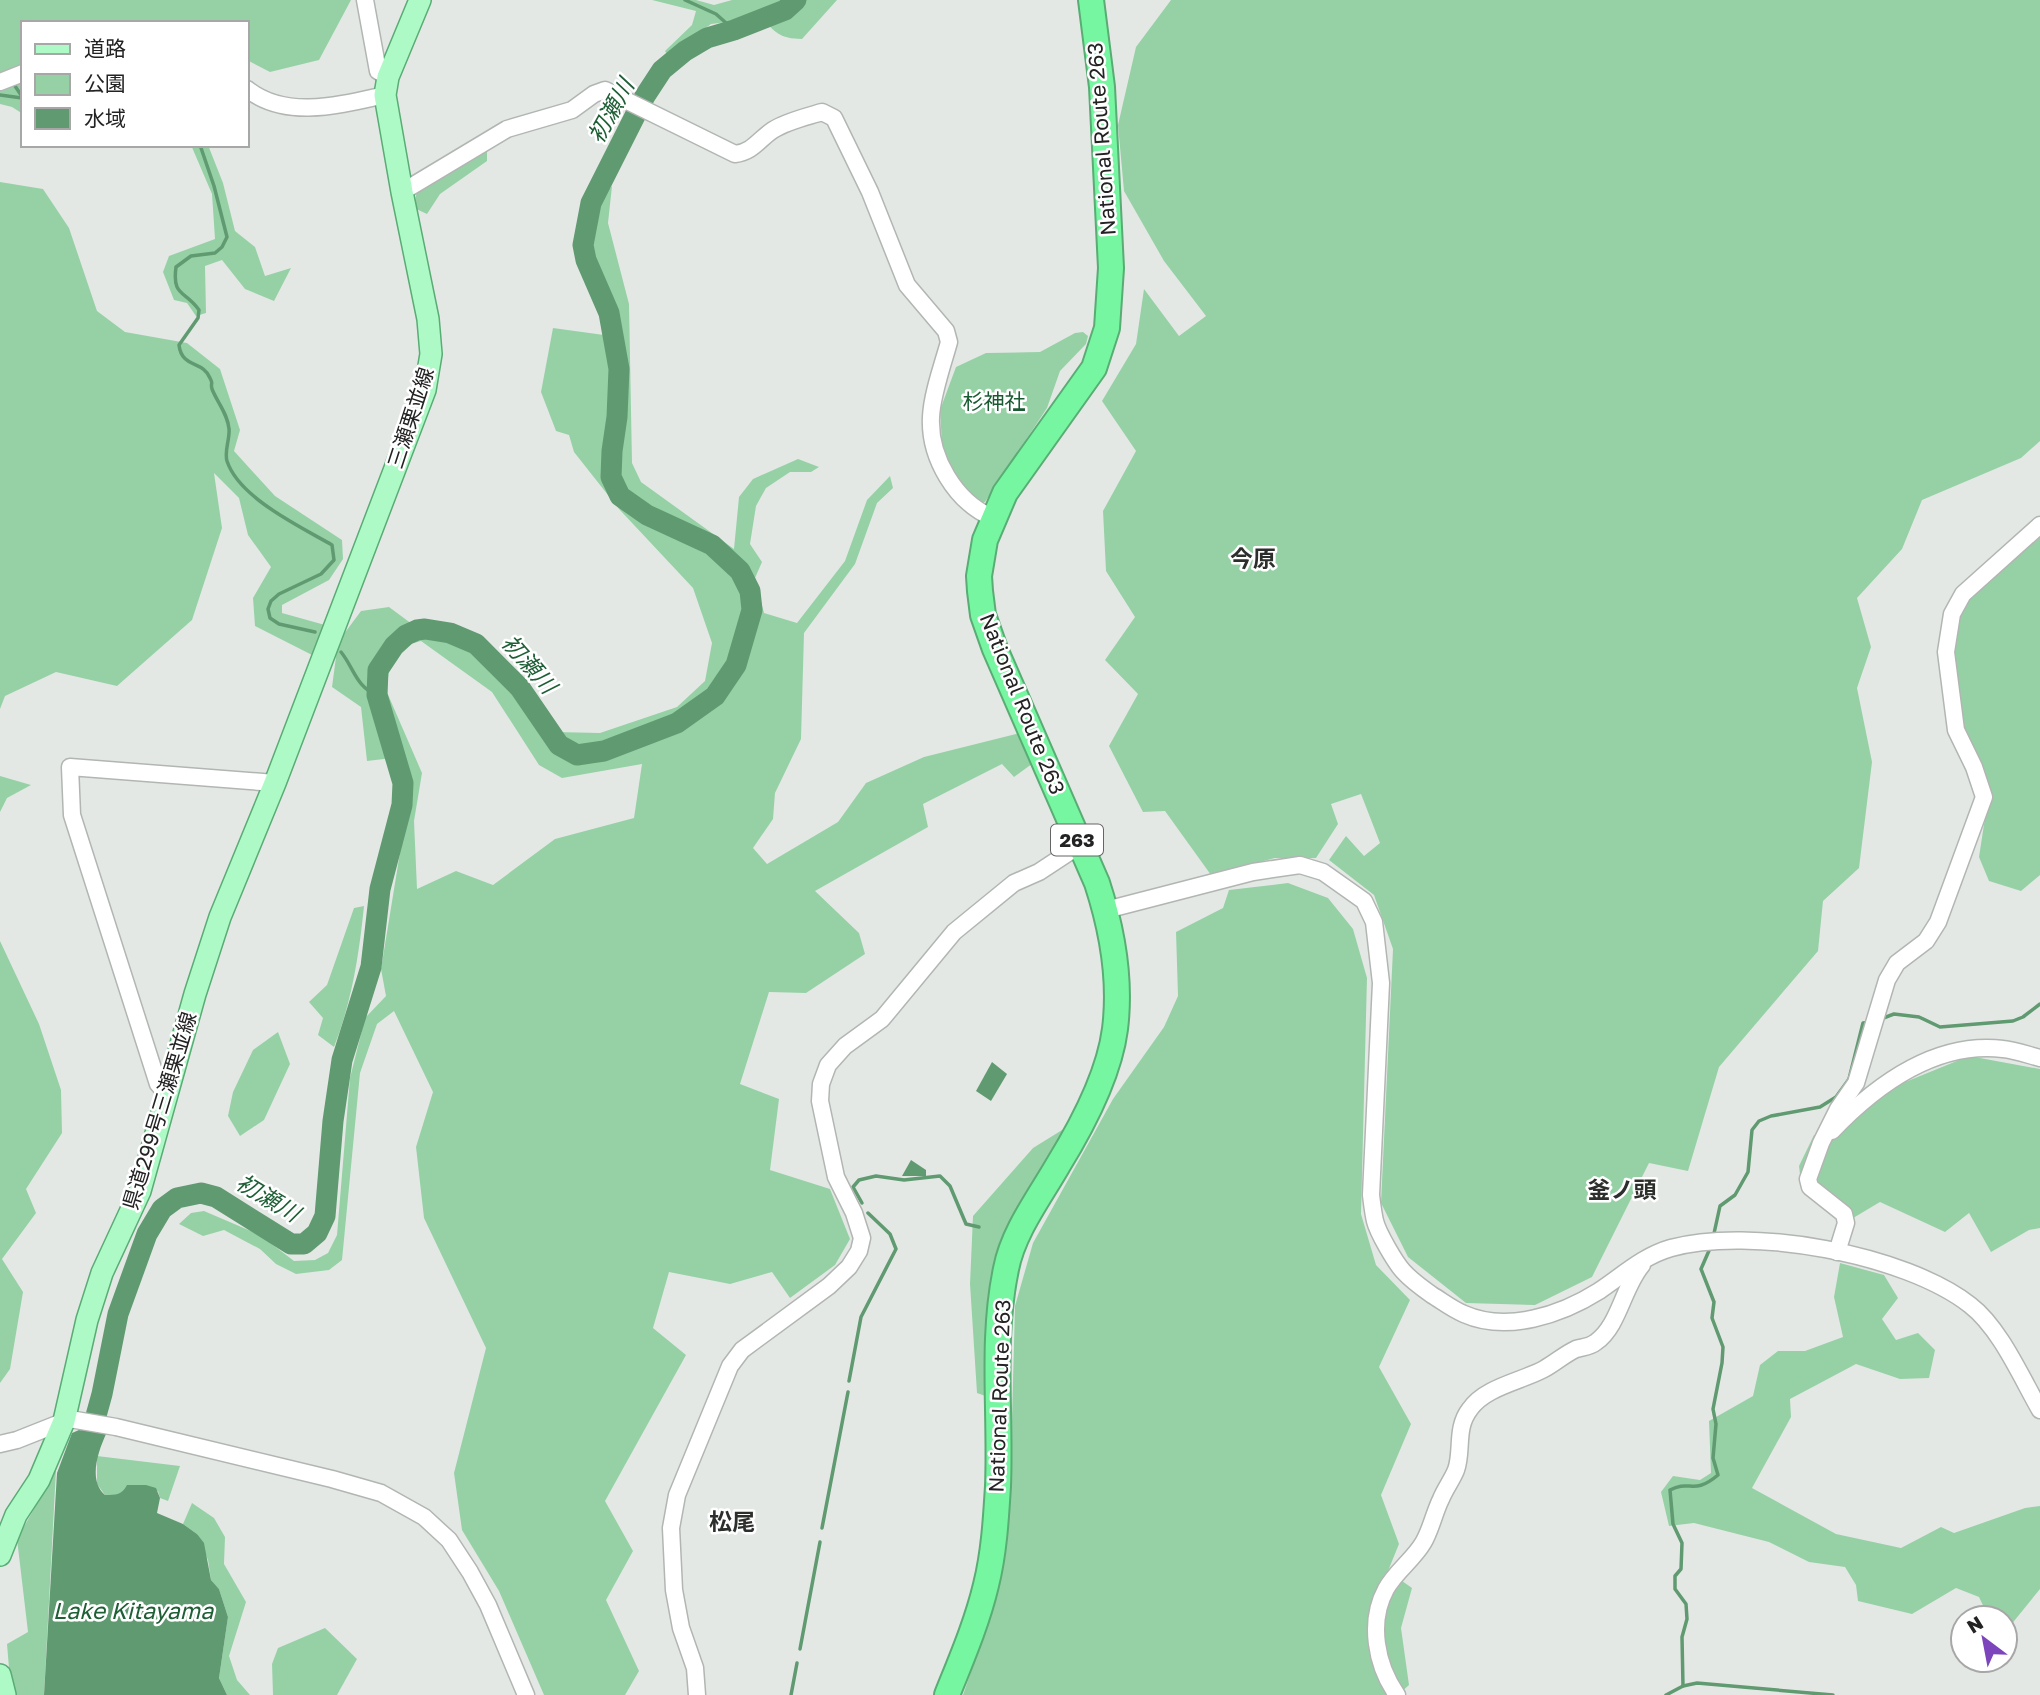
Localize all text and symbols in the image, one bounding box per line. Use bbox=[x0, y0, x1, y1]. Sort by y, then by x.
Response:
legend bbox=[21, 21, 248, 147]
text: 道路 bbox=[84, 35, 126, 61]
street label: National Route 263 bbox=[1081, 42, 1121, 236]
text: 公園 bbox=[84, 70, 126, 96]
water label: 初瀬川 bbox=[581, 71, 641, 147]
text: 水域 bbox=[84, 105, 126, 131]
street label: 三瀬栗並線 bbox=[381, 364, 439, 472]
park label: 杉神社 bbox=[963, 388, 1026, 414]
district label: 今原 bbox=[1230, 544, 1276, 572]
street label: National Route 263 bbox=[975, 609, 1071, 798]
water label: 初瀬川 bbox=[497, 628, 565, 701]
road number: 263 bbox=[1051, 824, 1103, 856]
street label: 県道299号三瀬栗並線 bbox=[117, 1009, 202, 1213]
water label: 初瀬川 bbox=[232, 1167, 308, 1228]
district label: 釜ノ頭 bbox=[1588, 1175, 1657, 1203]
street label: National Route 263 bbox=[983, 1299, 1015, 1493]
district label: 松尾 bbox=[709, 1507, 755, 1535]
water label: Lake Kitayama bbox=[53, 1596, 214, 1624]
north arrow bbox=[1949, 1604, 2019, 1674]
text: N bbox=[1963, 1611, 1987, 1638]

